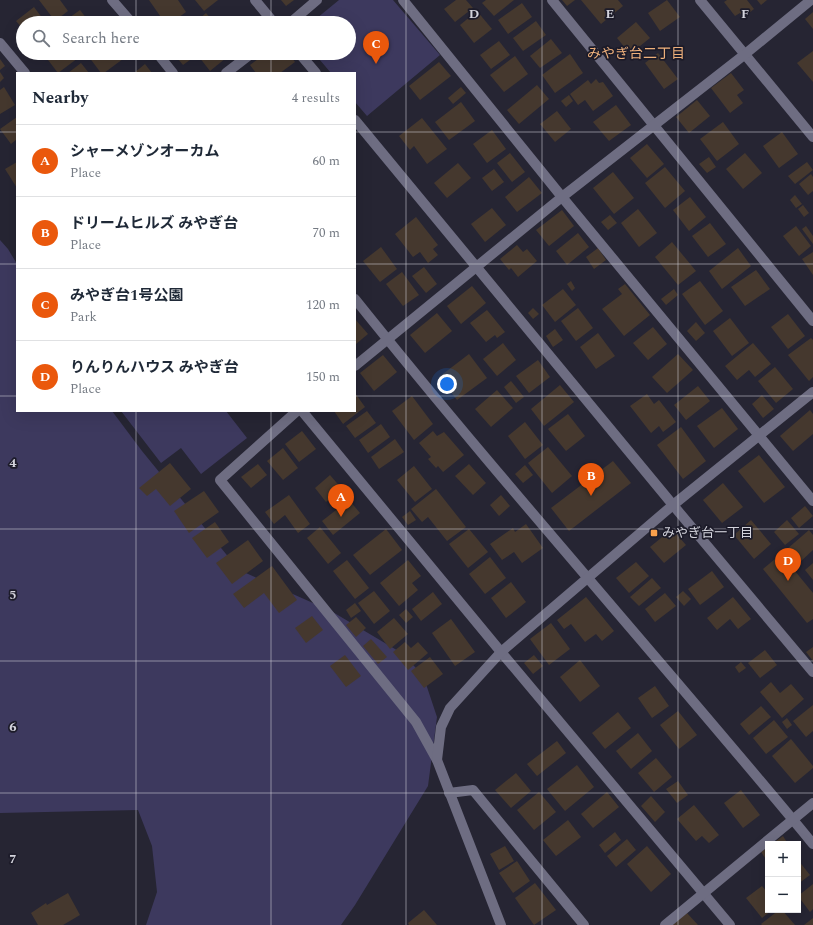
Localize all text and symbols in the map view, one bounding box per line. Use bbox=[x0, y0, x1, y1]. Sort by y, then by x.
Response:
text: D bbox=[469, 4, 479, 24]
text: E bbox=[606, 4, 615, 24]
text: F bbox=[741, 4, 749, 24]
search box bbox=[16, 16, 356, 60]
icon: search bbox=[30, 27, 52, 49]
text: Search here bbox=[62, 27, 140, 50]
pin: C bbox=[363, 31, 389, 64]
district label: みやぎ台二丁目 bbox=[587, 43, 685, 64]
text: Nearby bbox=[32, 85, 88, 111]
text: 4 results bbox=[292, 88, 340, 108]
text: シャーメゾンオーカム bbox=[70, 140, 219, 163]
text: A bbox=[40, 151, 50, 171]
text: 60 m bbox=[313, 151, 340, 171]
text: Place bbox=[70, 163, 101, 183]
text: ドリームヒルズ みやぎ台 bbox=[70, 212, 238, 235]
text: B bbox=[40, 223, 50, 243]
text: 70 m bbox=[313, 223, 340, 243]
text: Place bbox=[70, 235, 101, 255]
text: みやぎ台1号公園 bbox=[70, 284, 183, 307]
text: C bbox=[40, 295, 50, 315]
text: 120 m bbox=[306, 295, 340, 315]
text: Park bbox=[70, 307, 97, 327]
text: りんりんハウス みやぎ台 bbox=[70, 356, 239, 379]
text: D bbox=[40, 367, 50, 387]
text: 150 m bbox=[306, 367, 340, 387]
your location bbox=[437, 374, 457, 394]
text: Place bbox=[70, 379, 101, 399]
text: 4 bbox=[9, 453, 17, 473]
pin: B bbox=[578, 463, 604, 496]
pin: A bbox=[328, 484, 354, 517]
place label: みやぎ台一丁目 bbox=[662, 523, 753, 543]
marker: みやぎ台一丁目 bbox=[649, 528, 659, 538]
pin: D bbox=[775, 548, 801, 581]
text: 5 bbox=[9, 585, 17, 605]
text: 6 bbox=[9, 717, 17, 737]
map controls bbox=[765, 841, 801, 913]
button: + bbox=[765, 841, 801, 877]
text: 7 bbox=[9, 849, 17, 869]
button: − bbox=[765, 877, 801, 913]

